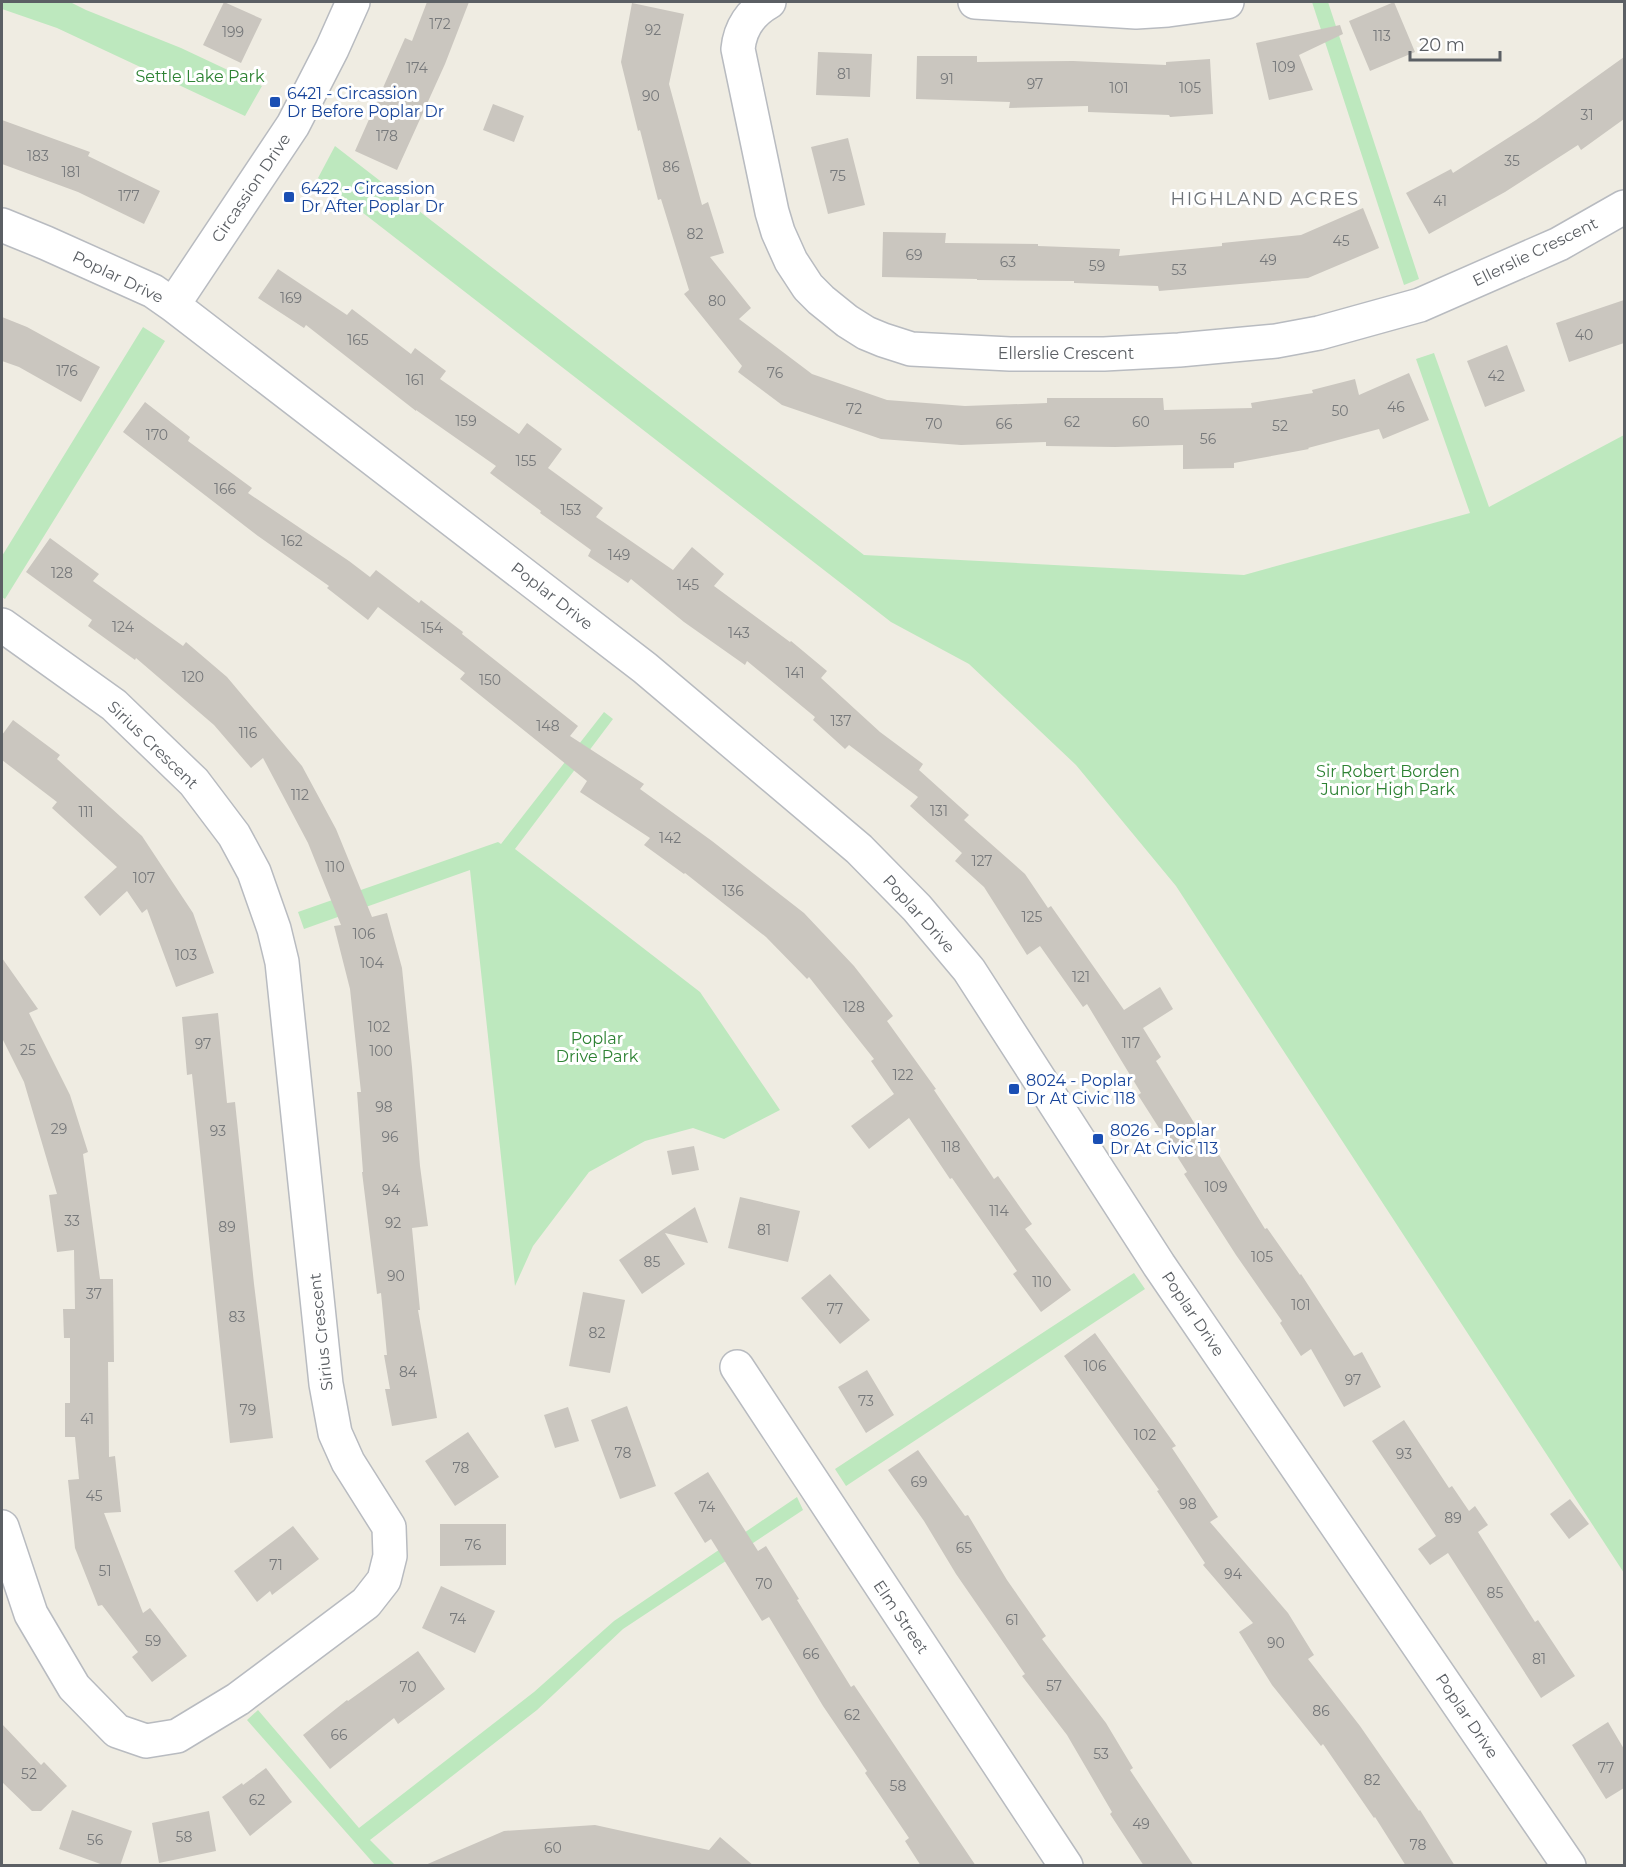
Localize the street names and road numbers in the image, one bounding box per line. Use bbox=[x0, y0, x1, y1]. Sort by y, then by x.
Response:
street label: Circassion Drive bbox=[208, 130, 294, 246]
street label: Ellerslie Crescent bbox=[1469, 213, 1601, 290]
street label: Poplar Drive bbox=[70, 247, 166, 307]
street label: Ellerslie Crescent bbox=[998, 344, 1135, 363]
street label: Poplar Drive bbox=[507, 558, 597, 634]
street label: Sirius Crescent bbox=[104, 697, 203, 793]
street label: Poplar Drive bbox=[879, 871, 959, 957]
street label: Poplar Drive bbox=[1158, 1268, 1228, 1360]
street label: Sirius Crescent bbox=[305, 1272, 337, 1392]
street label: Elm Street bbox=[869, 1577, 933, 1658]
street label: Poplar Drive bbox=[1432, 1670, 1502, 1762]

